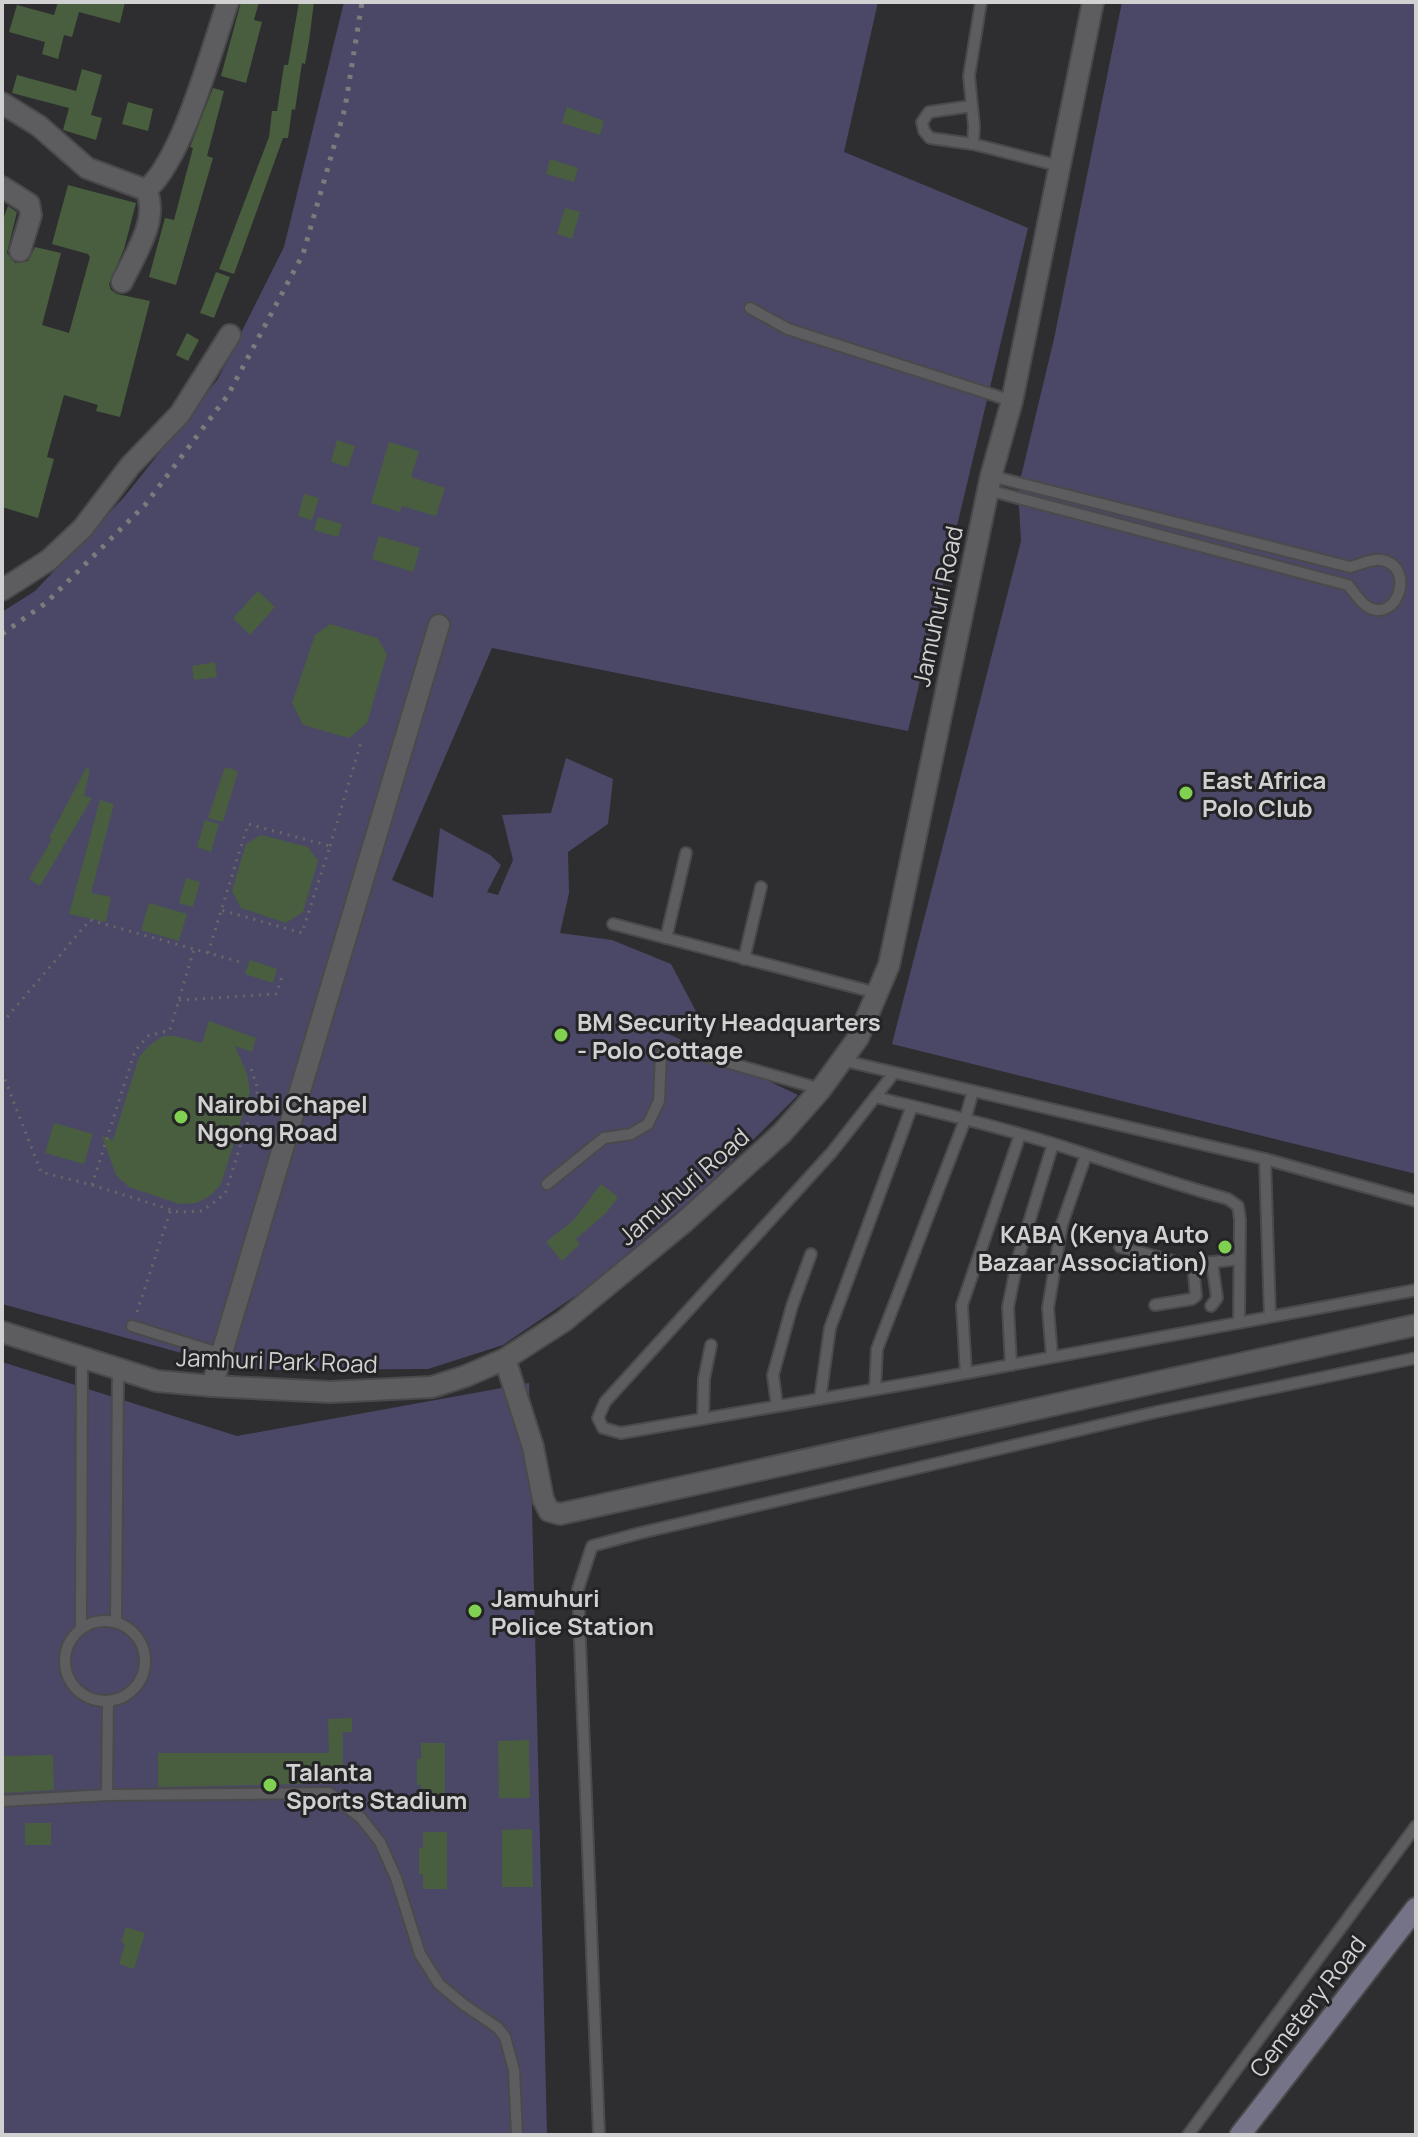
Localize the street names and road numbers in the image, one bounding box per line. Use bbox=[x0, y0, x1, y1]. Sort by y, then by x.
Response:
street label: Jamuhuri Road bbox=[904, 523, 970, 689]
street label: Jamuhuri Road bbox=[610, 1120, 756, 1252]
street label: Jamhuri Park Road bbox=[176, 1340, 378, 1380]
street label: Cemetery Road bbox=[1241, 1928, 1373, 2084]

